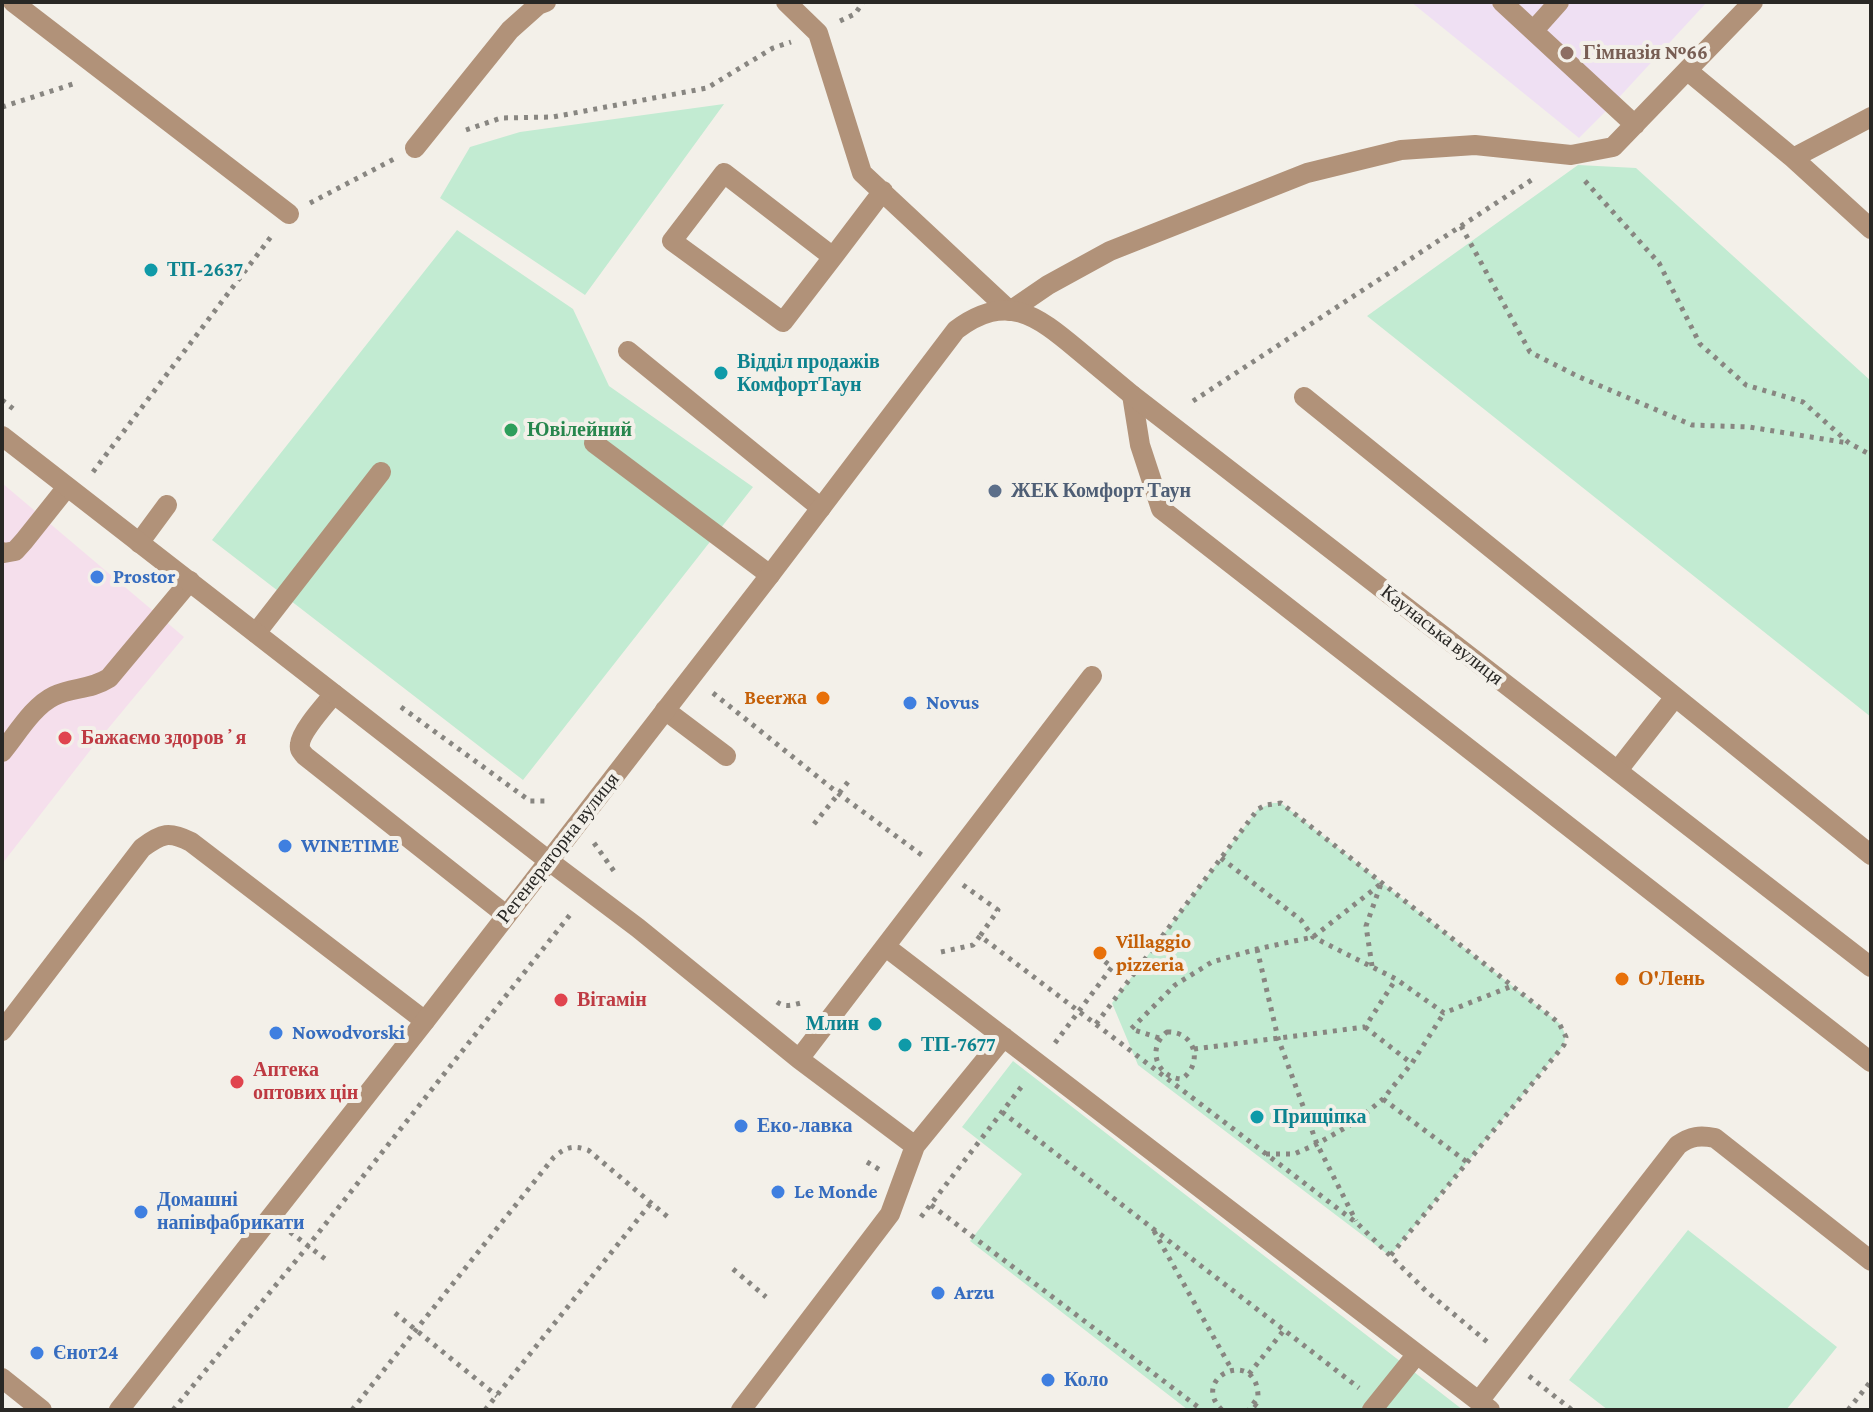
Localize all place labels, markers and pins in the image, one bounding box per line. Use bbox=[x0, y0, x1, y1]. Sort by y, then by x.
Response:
place label: Гімназія №66 bbox=[1583, 41, 1708, 65]
marker: Гімназія №66 bbox=[1558, 44, 1576, 62]
place label: ТП-2637 bbox=[167, 258, 243, 282]
marker: ТП-2637 bbox=[142, 261, 160, 279]
place label: Відділ продажів КомфортТаун bbox=[737, 350, 880, 397]
marker: Відділ продажів КомфортТаун bbox=[712, 364, 730, 382]
place label: Ювілейний bbox=[527, 418, 632, 442]
marker: Ювілейний bbox=[502, 421, 520, 439]
place label: ЖЕК Комфорт Таун bbox=[1011, 479, 1191, 503]
marker: ЖЕК Комфорт Таун bbox=[986, 482, 1004, 500]
place label: Prostor bbox=[113, 565, 176, 589]
marker: Prostor bbox=[88, 568, 106, 586]
place label: Beerжа bbox=[744, 686, 807, 710]
marker: Beerжа bbox=[814, 689, 832, 707]
place label: Novus bbox=[926, 691, 979, 715]
marker: Novus bbox=[901, 694, 919, 712]
place label: Бажаємо здоровʼя bbox=[81, 726, 246, 750]
marker: Бажаємо здоровʼя bbox=[56, 729, 74, 747]
place label: WINETIME bbox=[301, 834, 399, 858]
marker: WINETIME bbox=[276, 837, 294, 855]
place label: Villaggio pizzeria bbox=[1116, 930, 1191, 977]
marker: Villaggio pizzeria bbox=[1091, 944, 1109, 962]
place label: О'Лень bbox=[1638, 967, 1705, 991]
marker: О'Лень bbox=[1613, 970, 1631, 988]
place label: Вітамін bbox=[577, 988, 647, 1012]
marker: Вітамін bbox=[552, 991, 570, 1009]
place label: Млин bbox=[806, 1012, 859, 1036]
marker: Млин bbox=[866, 1015, 884, 1033]
place label: Nowodvorski bbox=[292, 1021, 405, 1045]
marker: Nowodvorski bbox=[267, 1024, 285, 1042]
place label: ТП-7677 bbox=[921, 1033, 996, 1057]
marker: ТП-7677 bbox=[896, 1036, 914, 1054]
place label: Аптека оптових цін bbox=[253, 1058, 358, 1105]
marker: Аптека оптових цін bbox=[228, 1073, 246, 1091]
place label: Прищіпка bbox=[1273, 1105, 1366, 1129]
marker: Прищіпка bbox=[1248, 1108, 1266, 1126]
place label: Еко-лавка bbox=[757, 1114, 852, 1138]
marker: Еко-лавка bbox=[732, 1117, 750, 1135]
place label: Le Monde bbox=[794, 1180, 877, 1204]
marker: Le Monde bbox=[769, 1183, 787, 1201]
place label: Домашні напівфабрикати bbox=[157, 1188, 305, 1235]
marker: Домашні напівфабрикати bbox=[132, 1203, 150, 1221]
place label: Arzu bbox=[954, 1281, 994, 1305]
marker: Arzu bbox=[929, 1284, 947, 1302]
place label: Єнот24 bbox=[53, 1341, 119, 1365]
marker: Єнот24 bbox=[28, 1344, 46, 1362]
place label: Коло bbox=[1064, 1368, 1108, 1392]
marker: Коло bbox=[1039, 1371, 1057, 1389]

